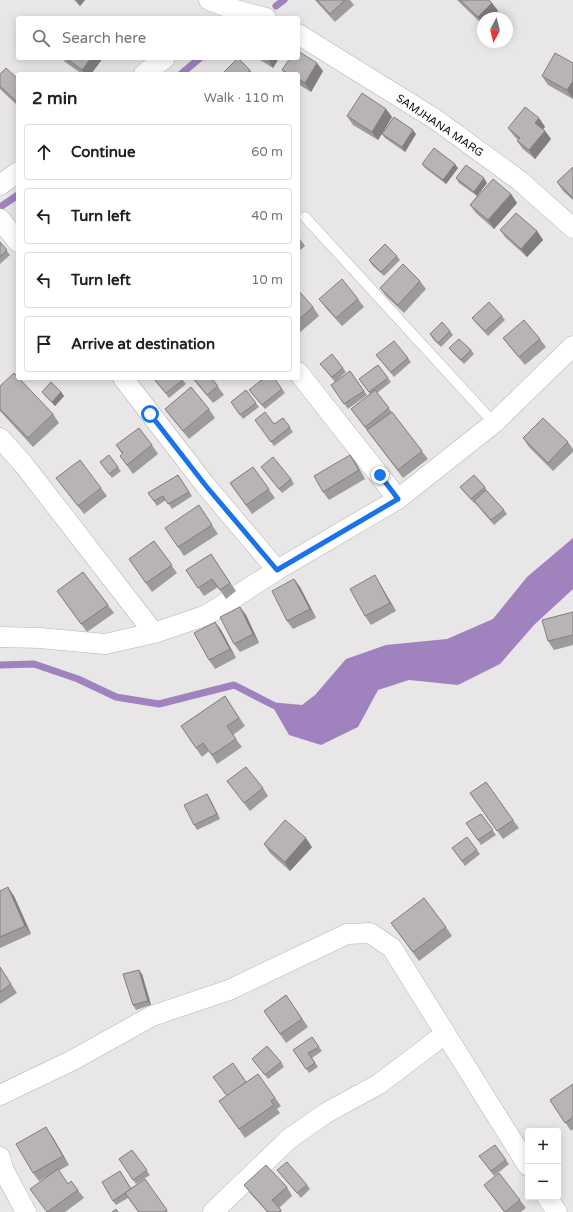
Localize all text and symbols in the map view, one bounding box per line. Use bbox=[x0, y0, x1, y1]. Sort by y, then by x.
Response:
north arrow bbox=[477, 12, 513, 48]
search box bbox=[16, 16, 300, 60]
icon: search bbox=[30, 27, 52, 49]
text: Search here bbox=[62, 29, 146, 47]
text: 2 min bbox=[32, 88, 77, 109]
text: Walk · 110 m bbox=[204, 90, 284, 106]
street label: SAMJHANA MARG bbox=[394, 91, 486, 159]
icon: ahead bbox=[33, 141, 55, 163]
text: Continue bbox=[71, 143, 135, 161]
text: 60 m bbox=[251, 144, 283, 160]
icon: left bbox=[33, 205, 55, 227]
text: Turn left bbox=[71, 207, 131, 225]
text: 40 m bbox=[251, 208, 283, 224]
icon: left bbox=[33, 269, 55, 291]
text: Turn left bbox=[71, 271, 131, 289]
text: 10 m bbox=[251, 272, 283, 288]
icon: arrive bbox=[33, 333, 55, 355]
text: Arrive at destination bbox=[71, 335, 215, 353]
route start bbox=[141, 405, 159, 423]
route end bbox=[371, 466, 389, 484]
map controls bbox=[525, 1128, 561, 1200]
button: + bbox=[525, 1128, 561, 1164]
button: − bbox=[525, 1164, 561, 1200]

